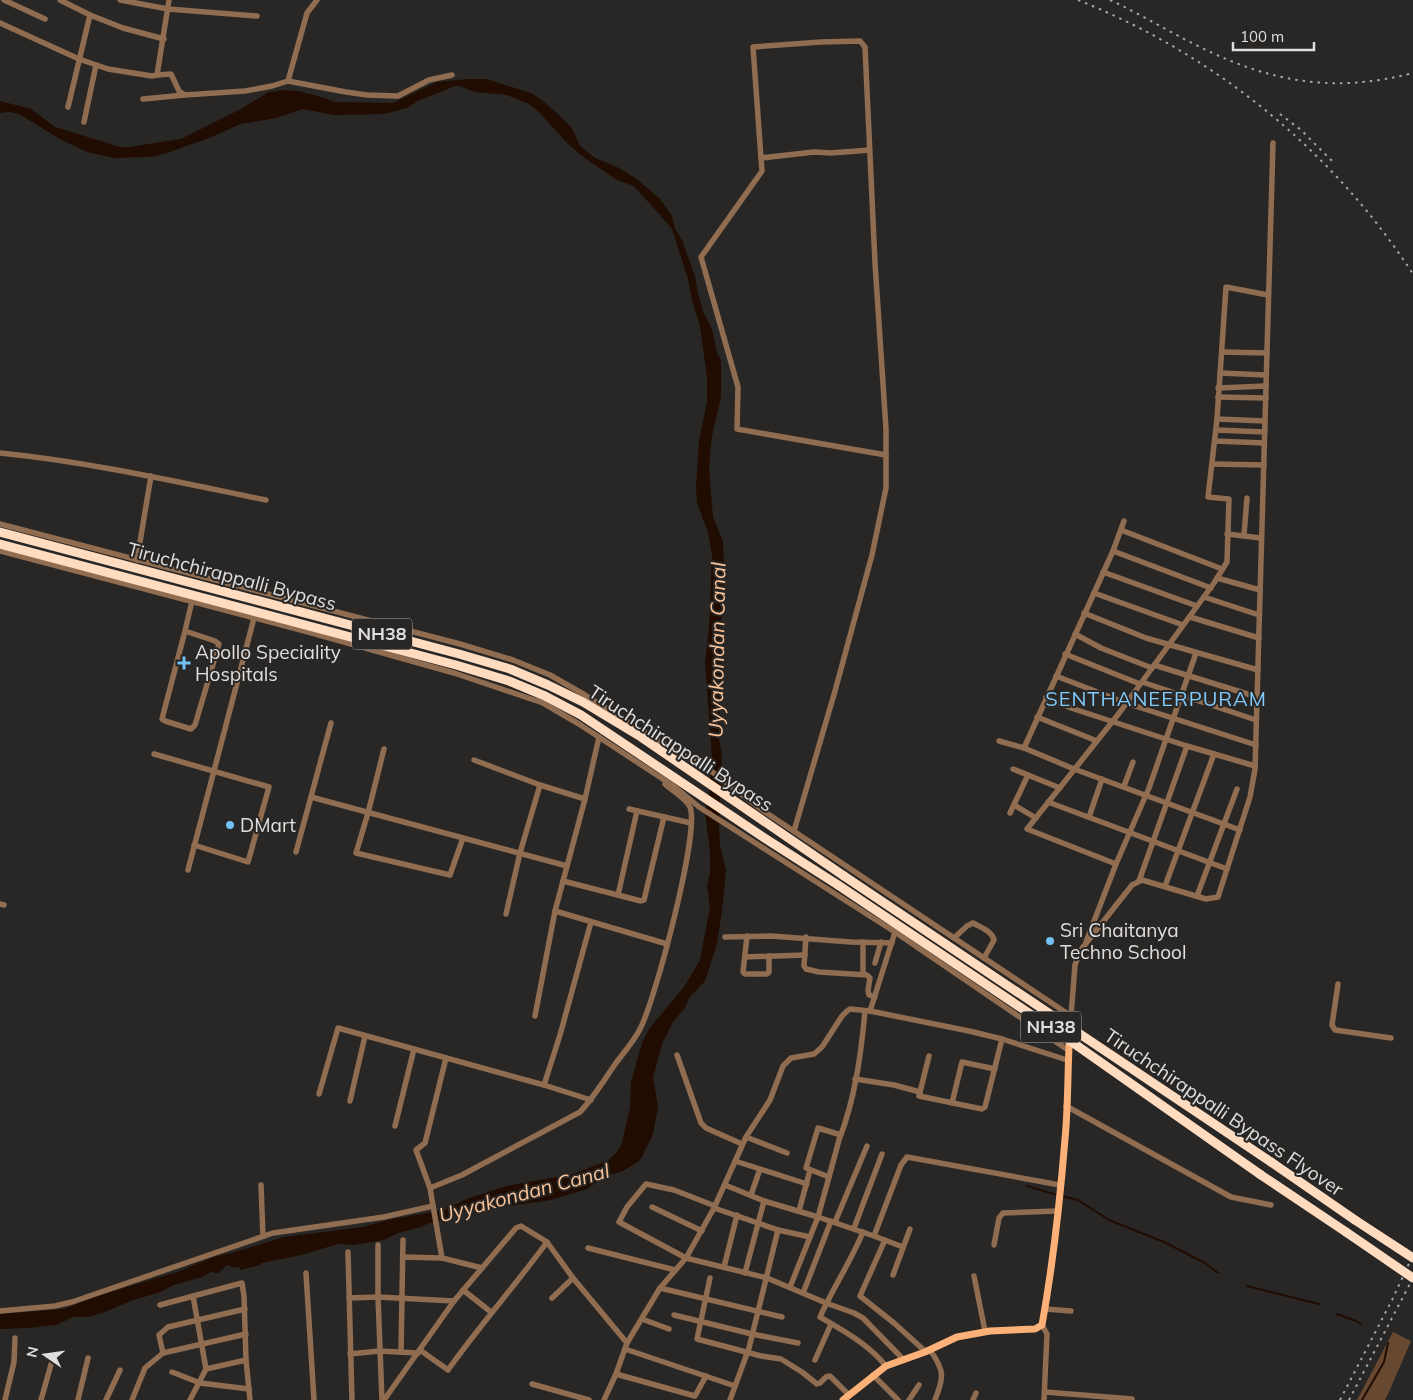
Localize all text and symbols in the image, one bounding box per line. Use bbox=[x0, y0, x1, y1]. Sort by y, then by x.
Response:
scale bar bbox=[1233, 20, 1314, 52]
text: 100 m bbox=[1240, 27, 1284, 46]
street label: Tiruchchirappalli Bypass bbox=[125, 537, 339, 615]
water label: Uyyakondan Canal bbox=[702, 562, 731, 738]
road number: NH38 bbox=[352, 618, 412, 650]
place label: Apollo Speciality Hospitals bbox=[195, 640, 341, 686]
marker: Apollo Speciality Hospitals bbox=[177, 656, 191, 670]
street label: Tiruchchirappalli Bypass bbox=[584, 679, 778, 817]
district label: SENTHANEERPURAM bbox=[1045, 686, 1267, 711]
place label: DMart bbox=[240, 813, 296, 837]
marker: DMart bbox=[224, 819, 236, 831]
place label: Sri Chaitanya Techno School bbox=[1060, 918, 1186, 964]
marker: Sri Chaitanya Techno School bbox=[1044, 935, 1056, 947]
road number: NH38 bbox=[1021, 1012, 1081, 1042]
street label: Tiruchchirappalli Bypass Flyover bbox=[1100, 1023, 1348, 1201]
water label: Uyyakondan Canal bbox=[436, 1158, 612, 1227]
north arrow bbox=[20, 1330, 70, 1380]
text: N bbox=[22, 1345, 42, 1359]

